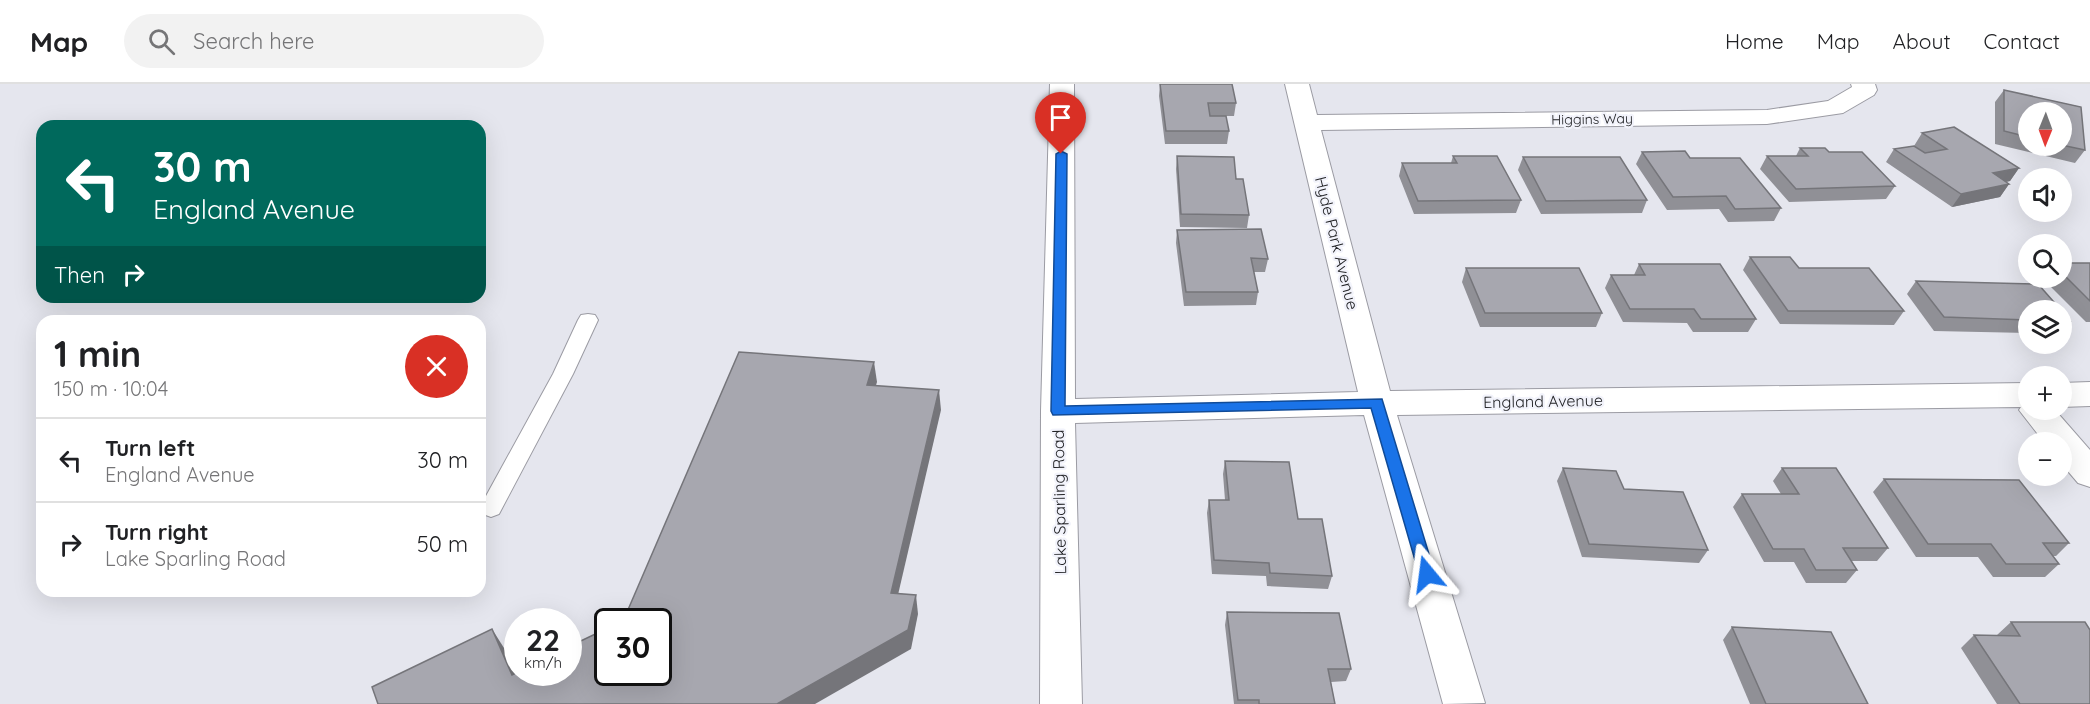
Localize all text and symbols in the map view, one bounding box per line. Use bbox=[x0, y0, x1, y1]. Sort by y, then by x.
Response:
search box bbox=[124, 14, 544, 68]
text: Map bbox=[30, 24, 88, 59]
icon: search bbox=[145, 25, 178, 58]
text: Search here bbox=[193, 27, 315, 55]
text: Home bbox=[1725, 28, 1784, 54]
text: Map bbox=[1817, 28, 1860, 54]
text: About bbox=[1893, 28, 1951, 54]
text: Contact bbox=[1984, 28, 2060, 54]
pin bbox=[1035, 92, 1086, 154]
icon: arrive bbox=[1044, 101, 1077, 134]
north arrow bbox=[2018, 102, 2072, 156]
map controls bbox=[2018, 102, 2072, 486]
street label: Higgins Way bbox=[1551, 109, 1633, 129]
text: 30 m bbox=[153, 140, 252, 193]
icon: left bbox=[54, 144, 132, 222]
button: sound bbox=[2018, 168, 2072, 222]
street label: Hyde Park Avenue bbox=[1311, 174, 1363, 312]
text: England Avenue bbox=[153, 192, 355, 226]
button: search bbox=[2018, 234, 2072, 288]
icon: right bbox=[117, 258, 150, 291]
text: Then bbox=[54, 261, 105, 289]
button: layers bbox=[2018, 300, 2072, 354]
text: 1 min bbox=[54, 331, 141, 376]
button: close bbox=[405, 335, 468, 398]
button: + bbox=[2018, 366, 2072, 420]
text: 150 m · 10:04 bbox=[54, 376, 168, 401]
street label: England Avenue bbox=[1483, 390, 1603, 412]
street label: Lake Sparling Road bbox=[1048, 429, 1070, 575]
button: − bbox=[2018, 432, 2072, 486]
text: Turn left bbox=[105, 434, 195, 462]
icon: left bbox=[54, 444, 87, 477]
text: 30 m bbox=[417, 446, 468, 474]
text: England Avenue bbox=[105, 462, 255, 487]
text: Turn right bbox=[105, 518, 209, 546]
icon: right bbox=[54, 528, 87, 561]
text: 50 m bbox=[417, 530, 468, 558]
position arrow bbox=[1395, 542, 1459, 606]
text: Lake Sparling Road bbox=[105, 546, 286, 571]
speed limit sign: 30 bbox=[594, 608, 672, 686]
text: 22 bbox=[526, 621, 560, 659]
text: km/h bbox=[524, 653, 562, 672]

